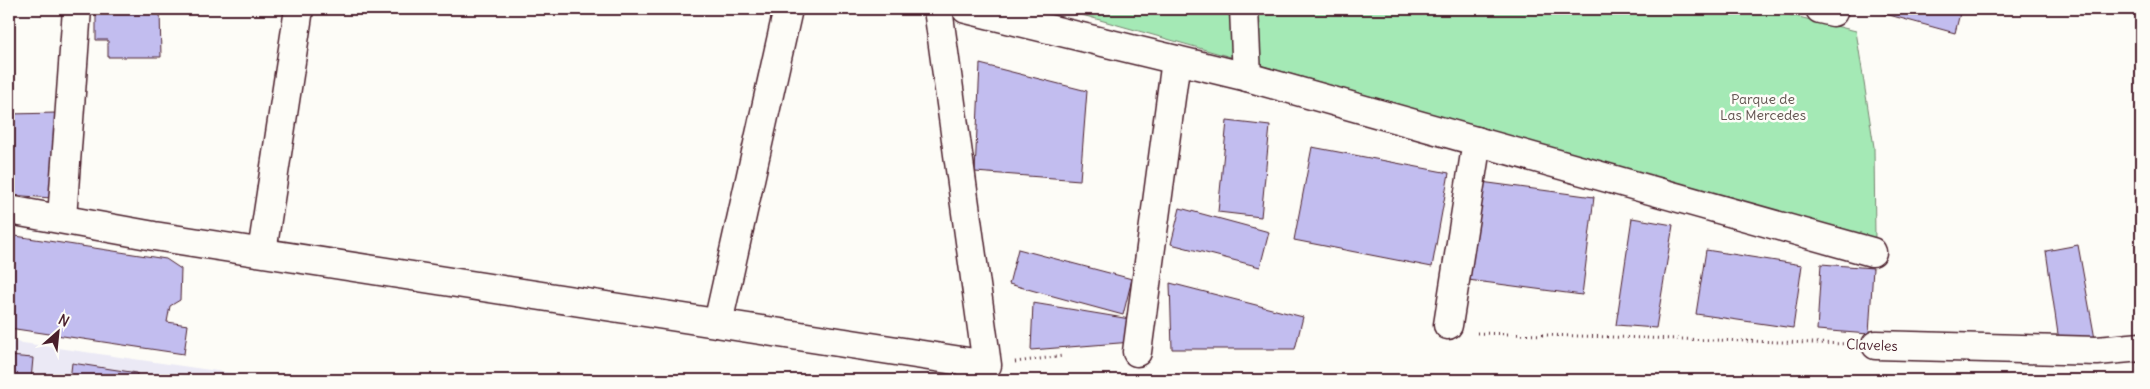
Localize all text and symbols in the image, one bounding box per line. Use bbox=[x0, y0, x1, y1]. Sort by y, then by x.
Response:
park label: Parque de Las Mercedes bbox=[1720, 90, 1806, 124]
north arrow bbox=[32, 306, 82, 356]
text: N bbox=[56, 310, 72, 331]
street label: Claveles bbox=[1846, 335, 1898, 355]

